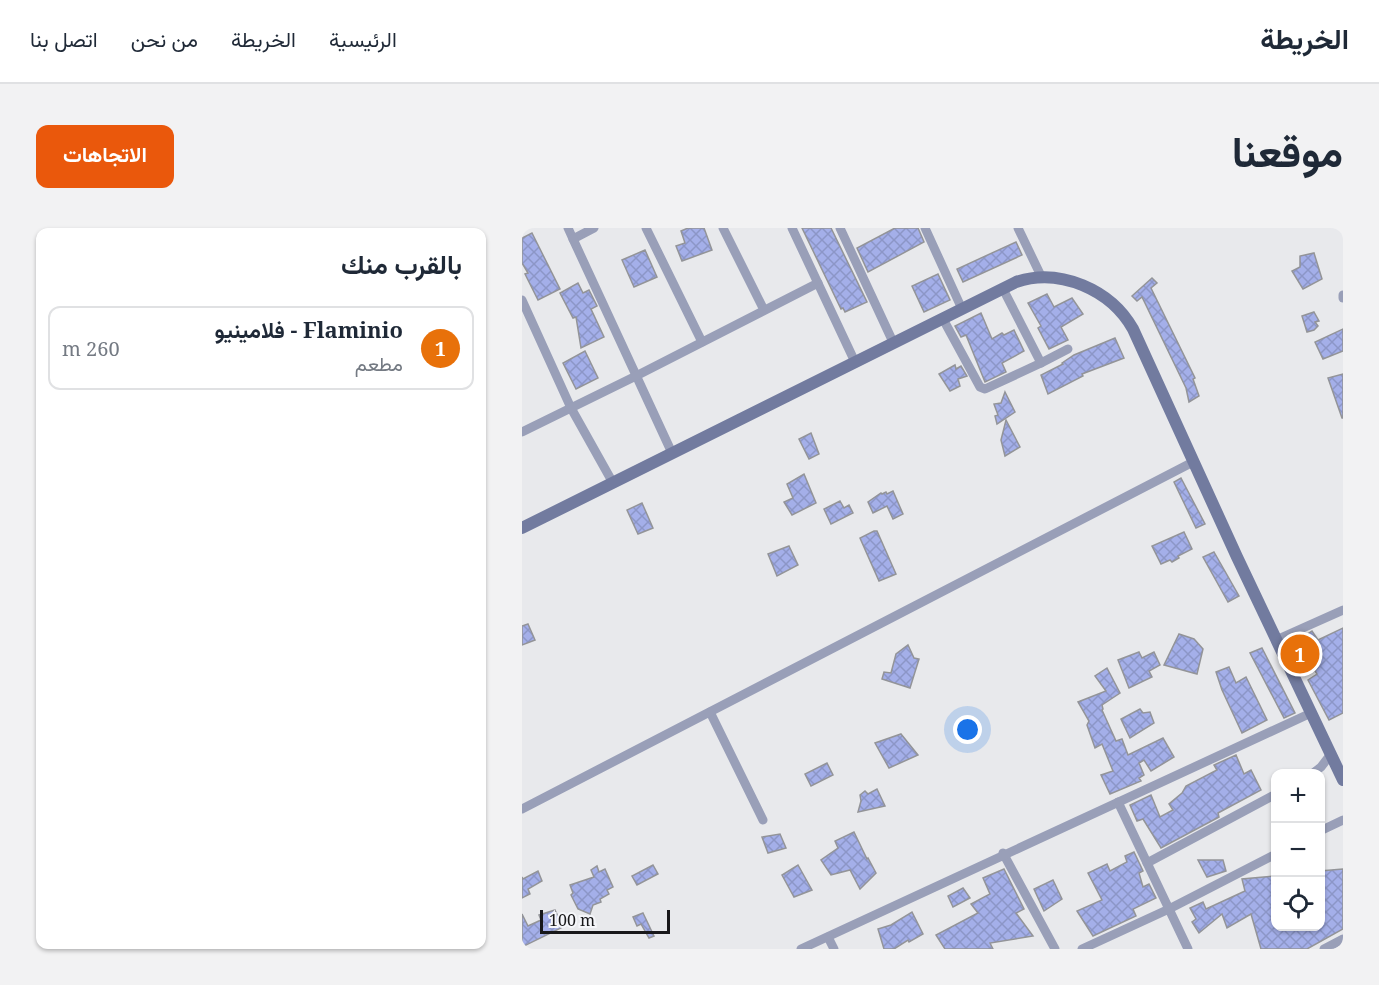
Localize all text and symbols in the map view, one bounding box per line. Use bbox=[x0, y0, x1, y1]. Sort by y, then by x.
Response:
text: الخريطة bbox=[1260, 19, 1349, 57]
text: اتصل بنا bbox=[30, 25, 98, 53]
text: من نحن bbox=[131, 25, 198, 53]
text: الخريطة bbox=[231, 25, 296, 53]
text: الرئيسية bbox=[329, 25, 397, 53]
text: موقعنا bbox=[1232, 122, 1343, 179]
button: الاتجاهات bbox=[36, 125, 174, 188]
text: بالقرب منك bbox=[341, 246, 462, 282]
text: Flaminio - فلامينيو bbox=[215, 314, 403, 344]
text: 260 m bbox=[62, 335, 120, 362]
text: 1 bbox=[435, 335, 446, 362]
text: مطعم bbox=[355, 350, 403, 377]
pin: 1 bbox=[1280, 632, 1320, 676]
your location bbox=[953, 715, 982, 744]
map controls bbox=[1271, 769, 1325, 931]
button: + bbox=[1271, 769, 1325, 823]
button: − bbox=[1271, 823, 1325, 877]
button: locate bbox=[1271, 877, 1325, 931]
scale bar bbox=[540, 907, 670, 934]
text: 100 m bbox=[549, 909, 595, 931]

